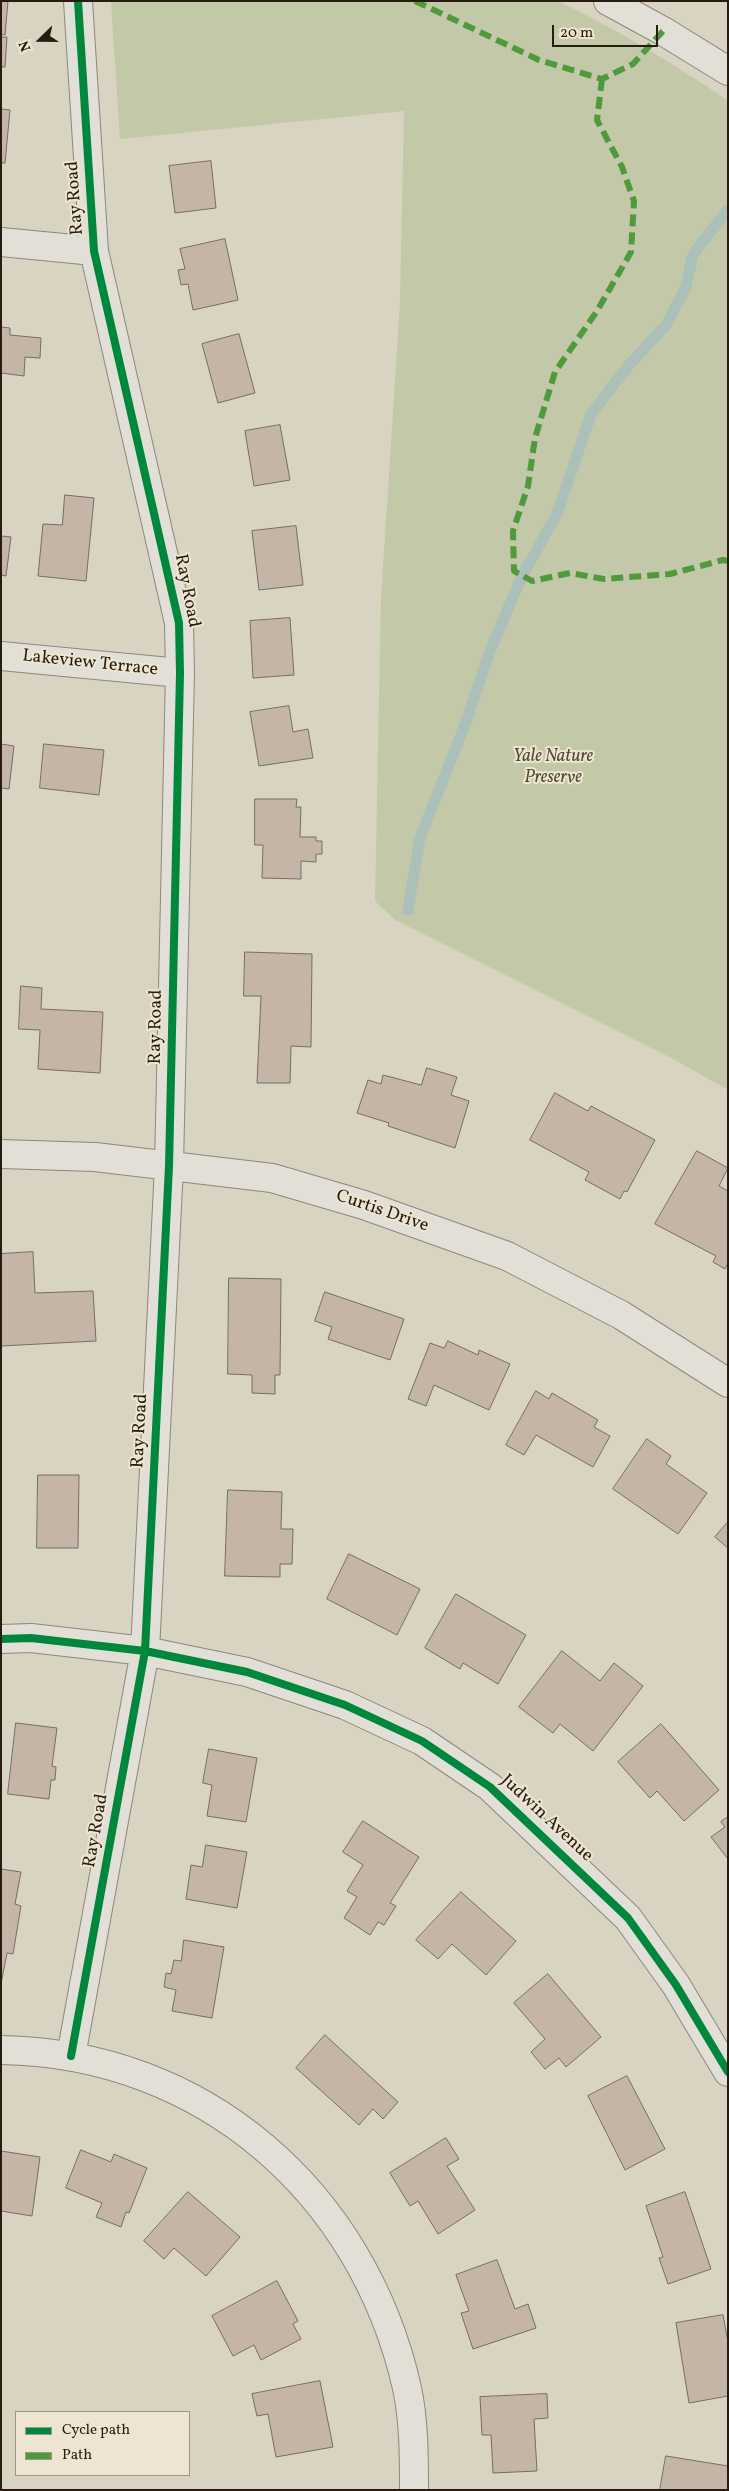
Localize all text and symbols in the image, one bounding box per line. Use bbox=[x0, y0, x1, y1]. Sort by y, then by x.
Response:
north arrow bbox=[15, 15, 65, 65]
scale bar bbox=[554, 15, 660, 47]
text: 20 m bbox=[560, 23, 593, 44]
text: N bbox=[15, 38, 36, 54]
street label: Ray Road bbox=[63, 160, 89, 236]
street label: Ray Road bbox=[168, 552, 204, 630]
street label: Lakeview Terrace bbox=[21, 646, 159, 682]
park label: Yale Nature Preserve bbox=[513, 747, 593, 790]
street label: Ray Road bbox=[146, 989, 168, 1065]
street label: Curtis Drive bbox=[333, 1186, 431, 1238]
street label: Ray Road bbox=[128, 1393, 154, 1469]
street label: Judwin Avenue bbox=[495, 1771, 597, 1867]
street label: Ray Road bbox=[80, 1792, 114, 1870]
legend bbox=[15, 2411, 190, 2476]
text: Cycle path bbox=[62, 2420, 130, 2441]
text: Path bbox=[62, 2445, 92, 2466]

